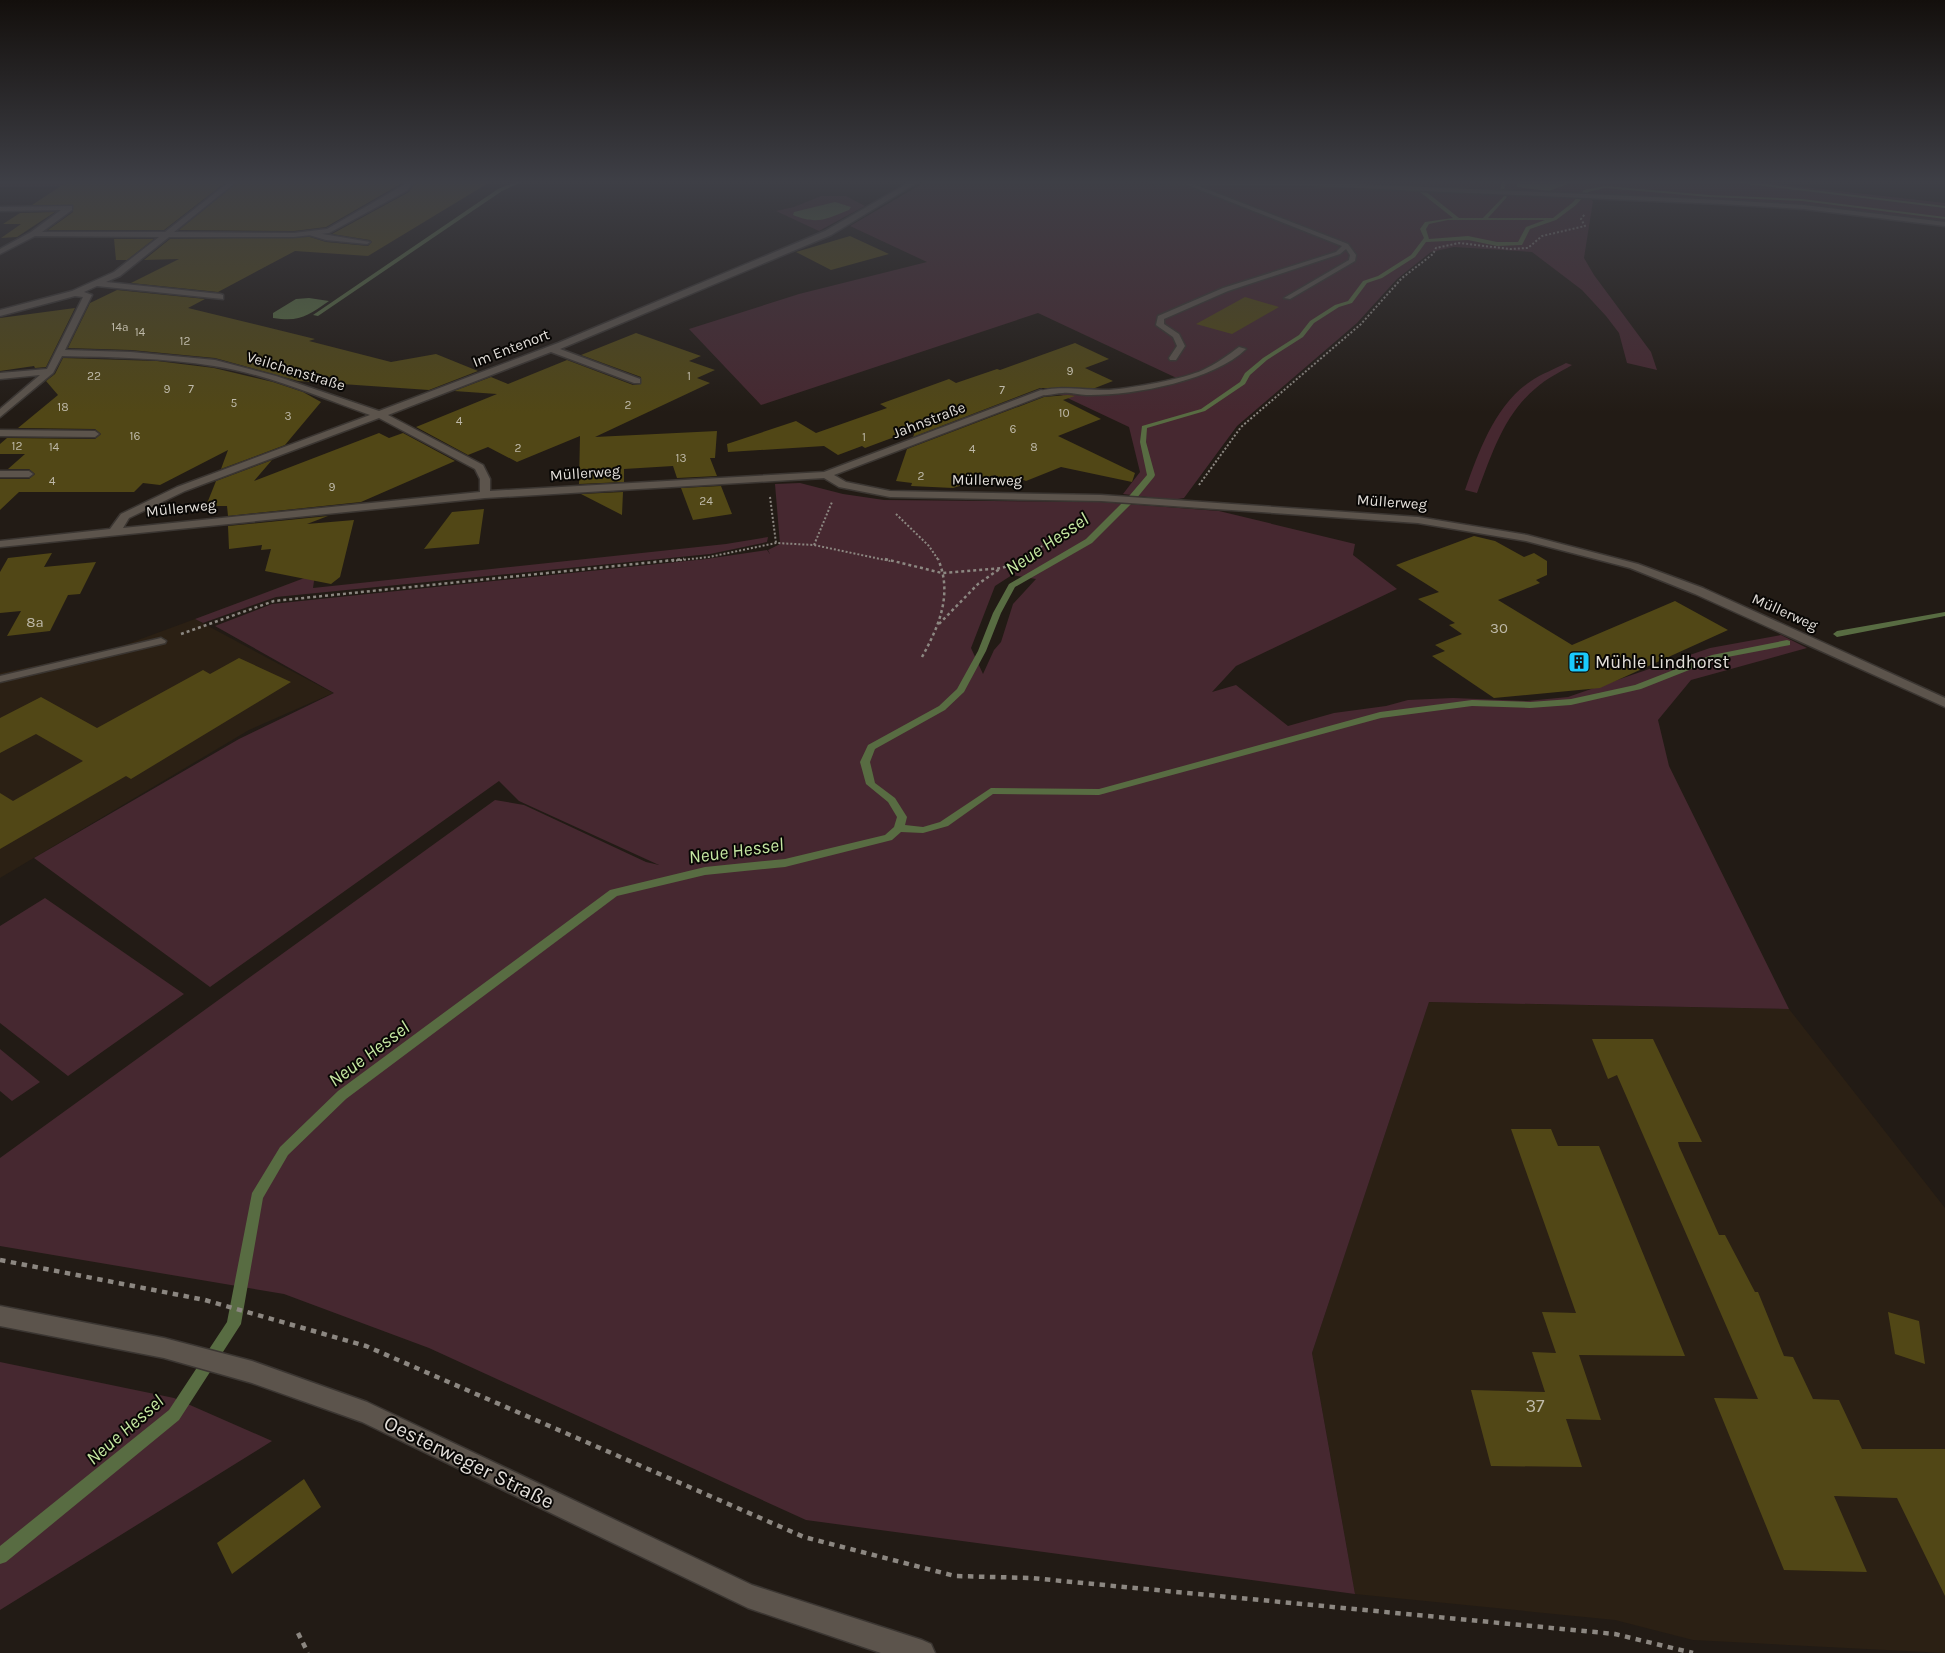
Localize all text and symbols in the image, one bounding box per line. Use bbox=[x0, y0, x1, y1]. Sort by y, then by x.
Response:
house number: 14a bbox=[111, 320, 129, 334]
house number: 14 bbox=[135, 325, 146, 339]
street label: Im Entenort bbox=[470, 325, 552, 371]
house number: 12 bbox=[180, 334, 191, 348]
street label: Veilchenstraße bbox=[245, 347, 347, 395]
house number: 9 bbox=[1067, 364, 1074, 378]
house number: 22 bbox=[87, 369, 101, 383]
house number: 1 bbox=[687, 369, 691, 383]
house number: 9 bbox=[164, 382, 171, 396]
house number: 7 bbox=[188, 382, 194, 396]
house number: 7 bbox=[999, 383, 1005, 397]
house number: 5 bbox=[231, 396, 238, 410]
house number: 2 bbox=[625, 398, 632, 412]
street label: Jahnstraße bbox=[890, 398, 968, 442]
house number: 18 bbox=[57, 400, 69, 414]
house number: 10 bbox=[1058, 406, 1070, 420]
house number: 3 bbox=[284, 409, 292, 423]
house number: 4 bbox=[456, 414, 463, 428]
house number: 6 bbox=[1010, 422, 1017, 436]
house number: 16 bbox=[130, 429, 141, 443]
house number: 1 bbox=[862, 430, 866, 444]
house number: 12 bbox=[12, 439, 23, 453]
house number: 14 bbox=[49, 440, 60, 454]
house number: 8 bbox=[1030, 440, 1038, 454]
house number: 2 bbox=[515, 441, 522, 455]
house number: 4 bbox=[969, 442, 976, 456]
house number: 13 bbox=[675, 451, 687, 465]
street label: Müllerweg bbox=[549, 462, 621, 484]
house number: 2 bbox=[918, 469, 925, 483]
street label: Müllerweg bbox=[952, 470, 1023, 490]
house number: 4 bbox=[49, 474, 56, 488]
house number: 9 bbox=[329, 480, 336, 494]
street label: Müllerweg bbox=[1356, 491, 1428, 513]
house number: 24 bbox=[699, 494, 713, 508]
street label: Müllerweg bbox=[145, 495, 217, 521]
water label: Neue Hessel bbox=[1001, 508, 1093, 580]
street label: Müllerweg bbox=[1749, 589, 1821, 635]
house number: 8a bbox=[26, 613, 44, 631]
house number: 30 bbox=[1490, 619, 1508, 637]
building icon: Mühle Lindhorst bbox=[1567, 650, 1591, 674]
place label: Mühle Lindhorst bbox=[1595, 651, 1730, 673]
water label: Neue Hessel bbox=[687, 833, 785, 869]
water label: Neue Hessel bbox=[324, 1016, 414, 1092]
water label: Neue Hessel bbox=[82, 1390, 168, 1470]
house number: 37 bbox=[1525, 1395, 1545, 1417]
street label: Oesterweger Straße bbox=[380, 1410, 558, 1514]

